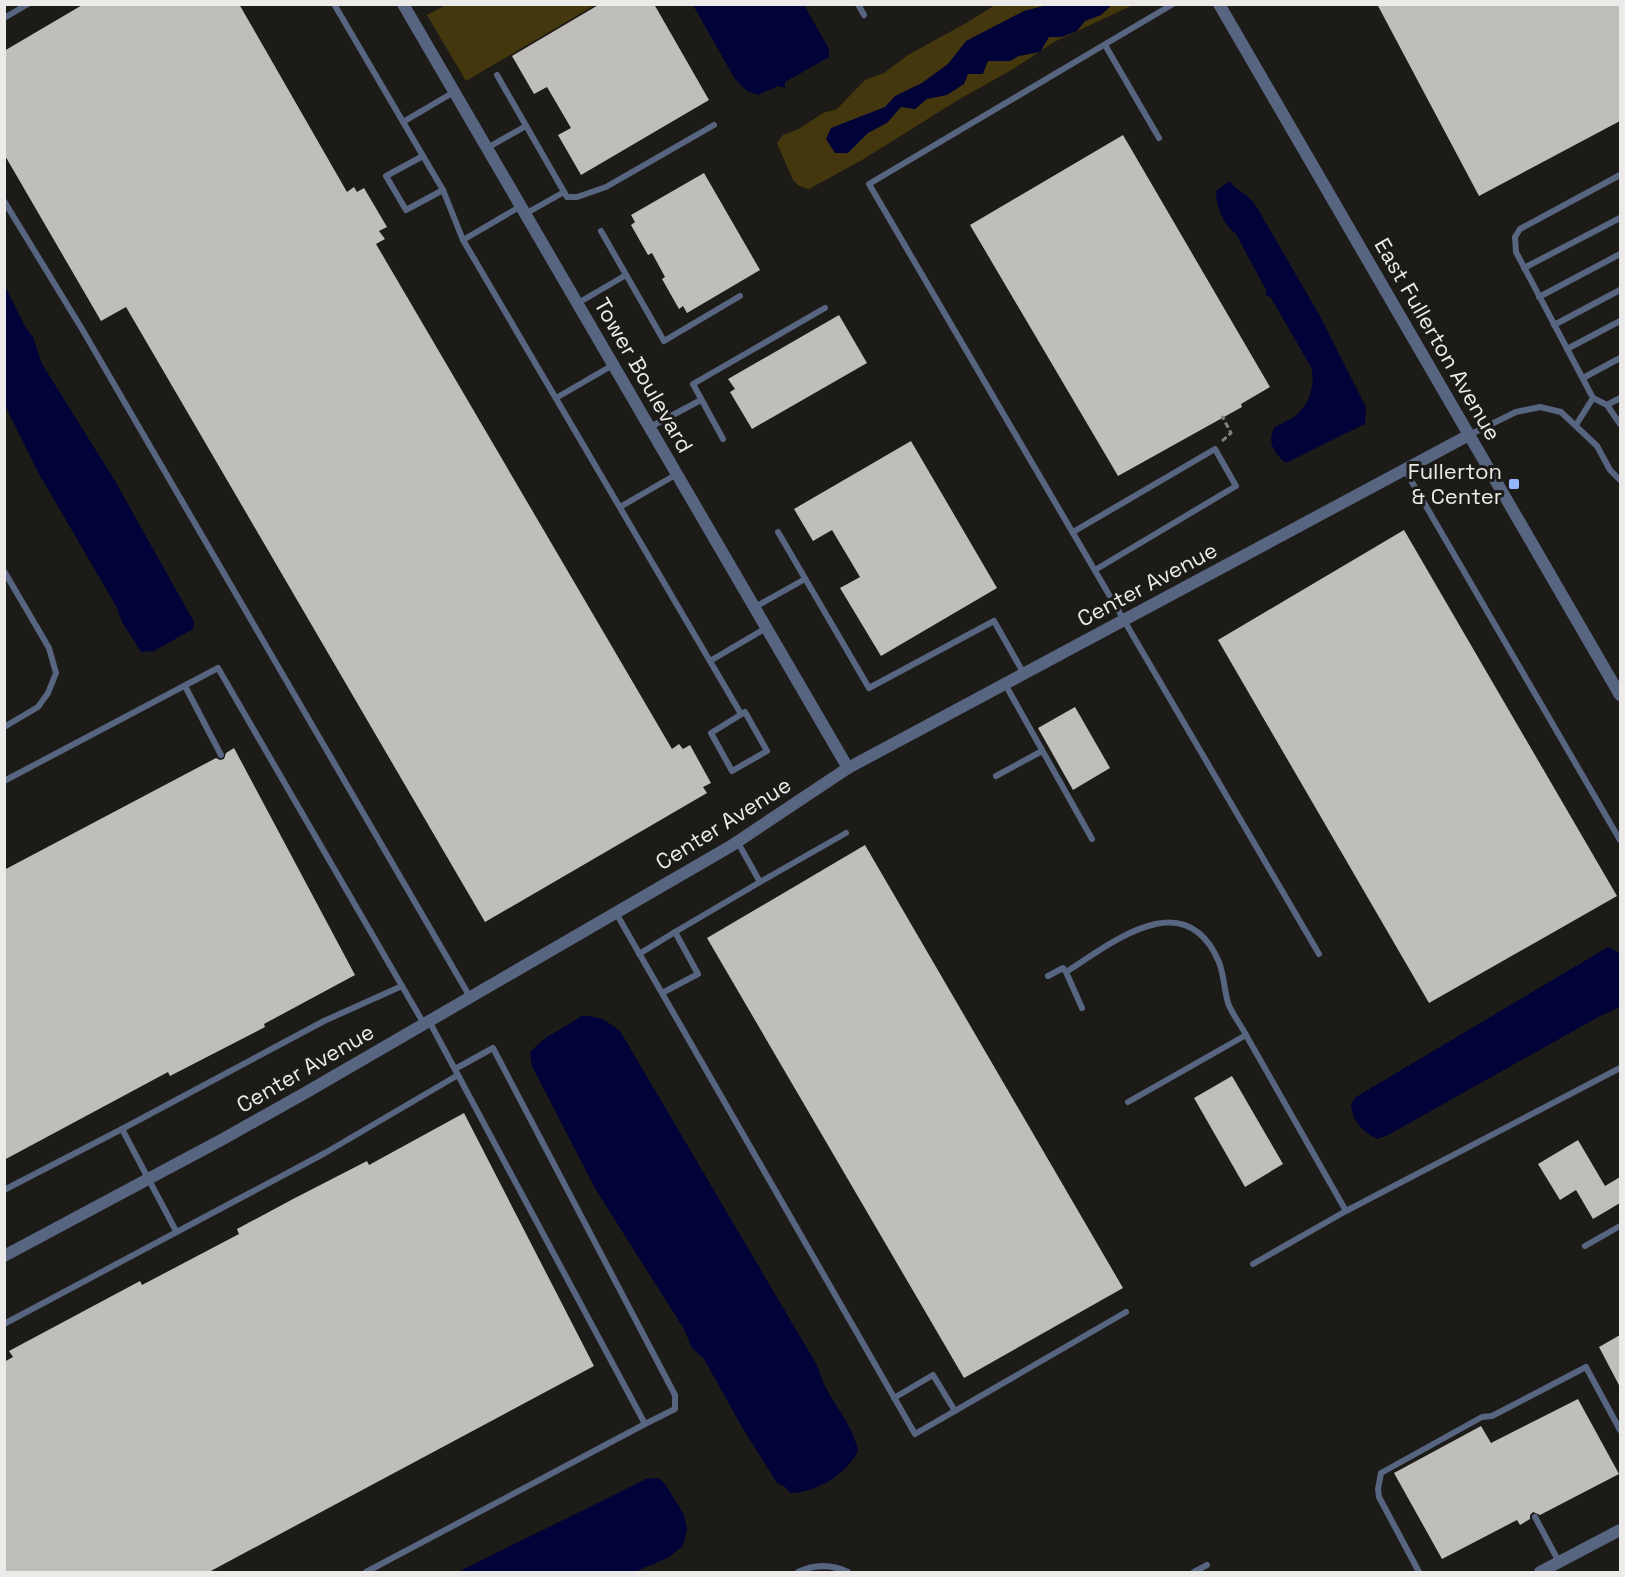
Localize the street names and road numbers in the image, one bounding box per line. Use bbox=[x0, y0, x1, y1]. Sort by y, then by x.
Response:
street label: East Fullerton Avenue bbox=[1369, 233, 1507, 445]
street label: Tower Boulevard bbox=[588, 293, 700, 457]
street label: Center Avenue bbox=[1072, 535, 1222, 633]
street label: Center Avenue bbox=[650, 770, 796, 876]
street label: Center Avenue bbox=[231, 1017, 379, 1119]

